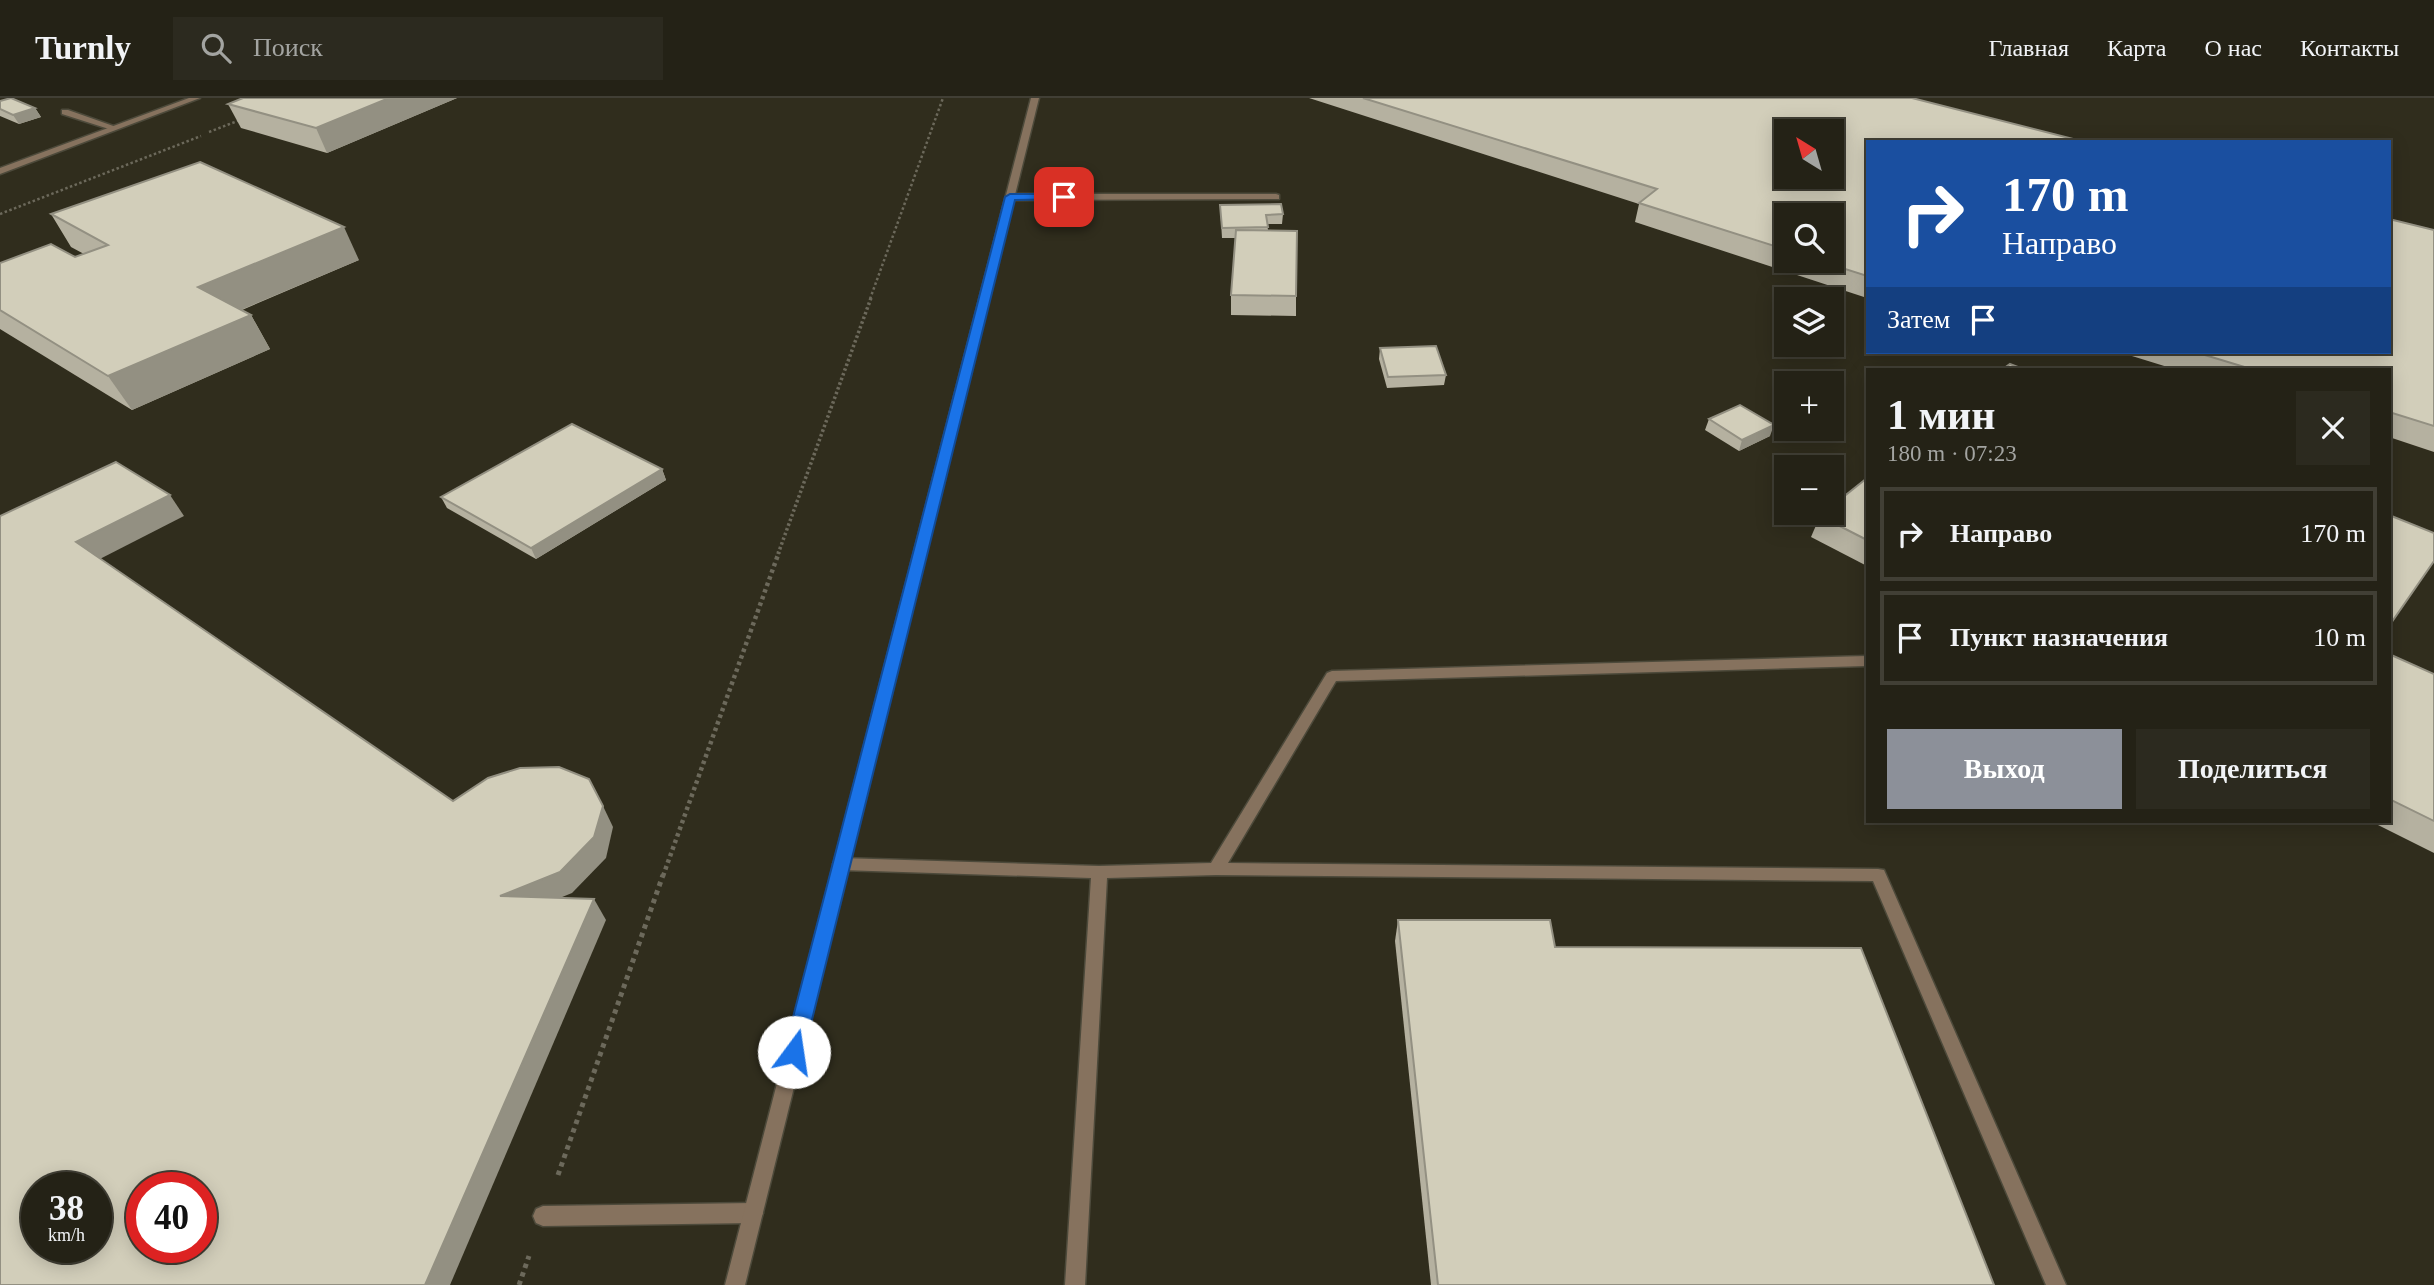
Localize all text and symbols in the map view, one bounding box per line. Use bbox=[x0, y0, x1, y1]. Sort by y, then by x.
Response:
search box bbox=[173, 17, 663, 80]
icon: search bbox=[197, 29, 235, 67]
text: Turnly bbox=[35, 30, 131, 66]
text: Поиск bbox=[253, 33, 323, 62]
text: Главная bbox=[1988, 35, 2069, 61]
text: Карта bbox=[2107, 35, 2166, 61]
text: О нас bbox=[2204, 35, 2262, 61]
text: Контакты bbox=[2300, 35, 2399, 61]
north arrow bbox=[1774, 119, 1844, 189]
map controls bbox=[1774, 119, 1844, 525]
pin bbox=[1034, 167, 1094, 227]
text: 170 m bbox=[2002, 167, 2129, 222]
icon: right bbox=[1887, 168, 1978, 259]
icon: arrive bbox=[1045, 178, 1083, 216]
button: search bbox=[1774, 203, 1844, 273]
text: Направо bbox=[2002, 225, 2117, 261]
button: layers bbox=[1774, 287, 1844, 357]
icon: arrive bbox=[1964, 301, 2002, 339]
text: Затем bbox=[1887, 305, 1950, 334]
button: + bbox=[1774, 371, 1844, 441]
button: close bbox=[2296, 391, 2370, 465]
text: 1 мин bbox=[1887, 392, 1996, 438]
text: 180 m · 07:23 bbox=[1887, 441, 2017, 466]
button: − bbox=[1774, 455, 1844, 525]
icon: right bbox=[1891, 515, 1929, 553]
text: Направо bbox=[1950, 519, 2052, 548]
text: 170 m bbox=[2300, 519, 2366, 548]
icon: arrive bbox=[1891, 619, 1929, 657]
text: Пункт назначения bbox=[1950, 623, 2168, 652]
text: 10 m bbox=[2313, 623, 2366, 652]
button: Выход bbox=[1887, 729, 2122, 809]
button: Поделиться bbox=[2136, 729, 2370, 809]
position arrow bbox=[757, 1015, 831, 1089]
speed limit sign: 40 bbox=[126, 1172, 217, 1263]
text: 38 bbox=[49, 1189, 84, 1228]
text: km/h bbox=[48, 1225, 85, 1245]

